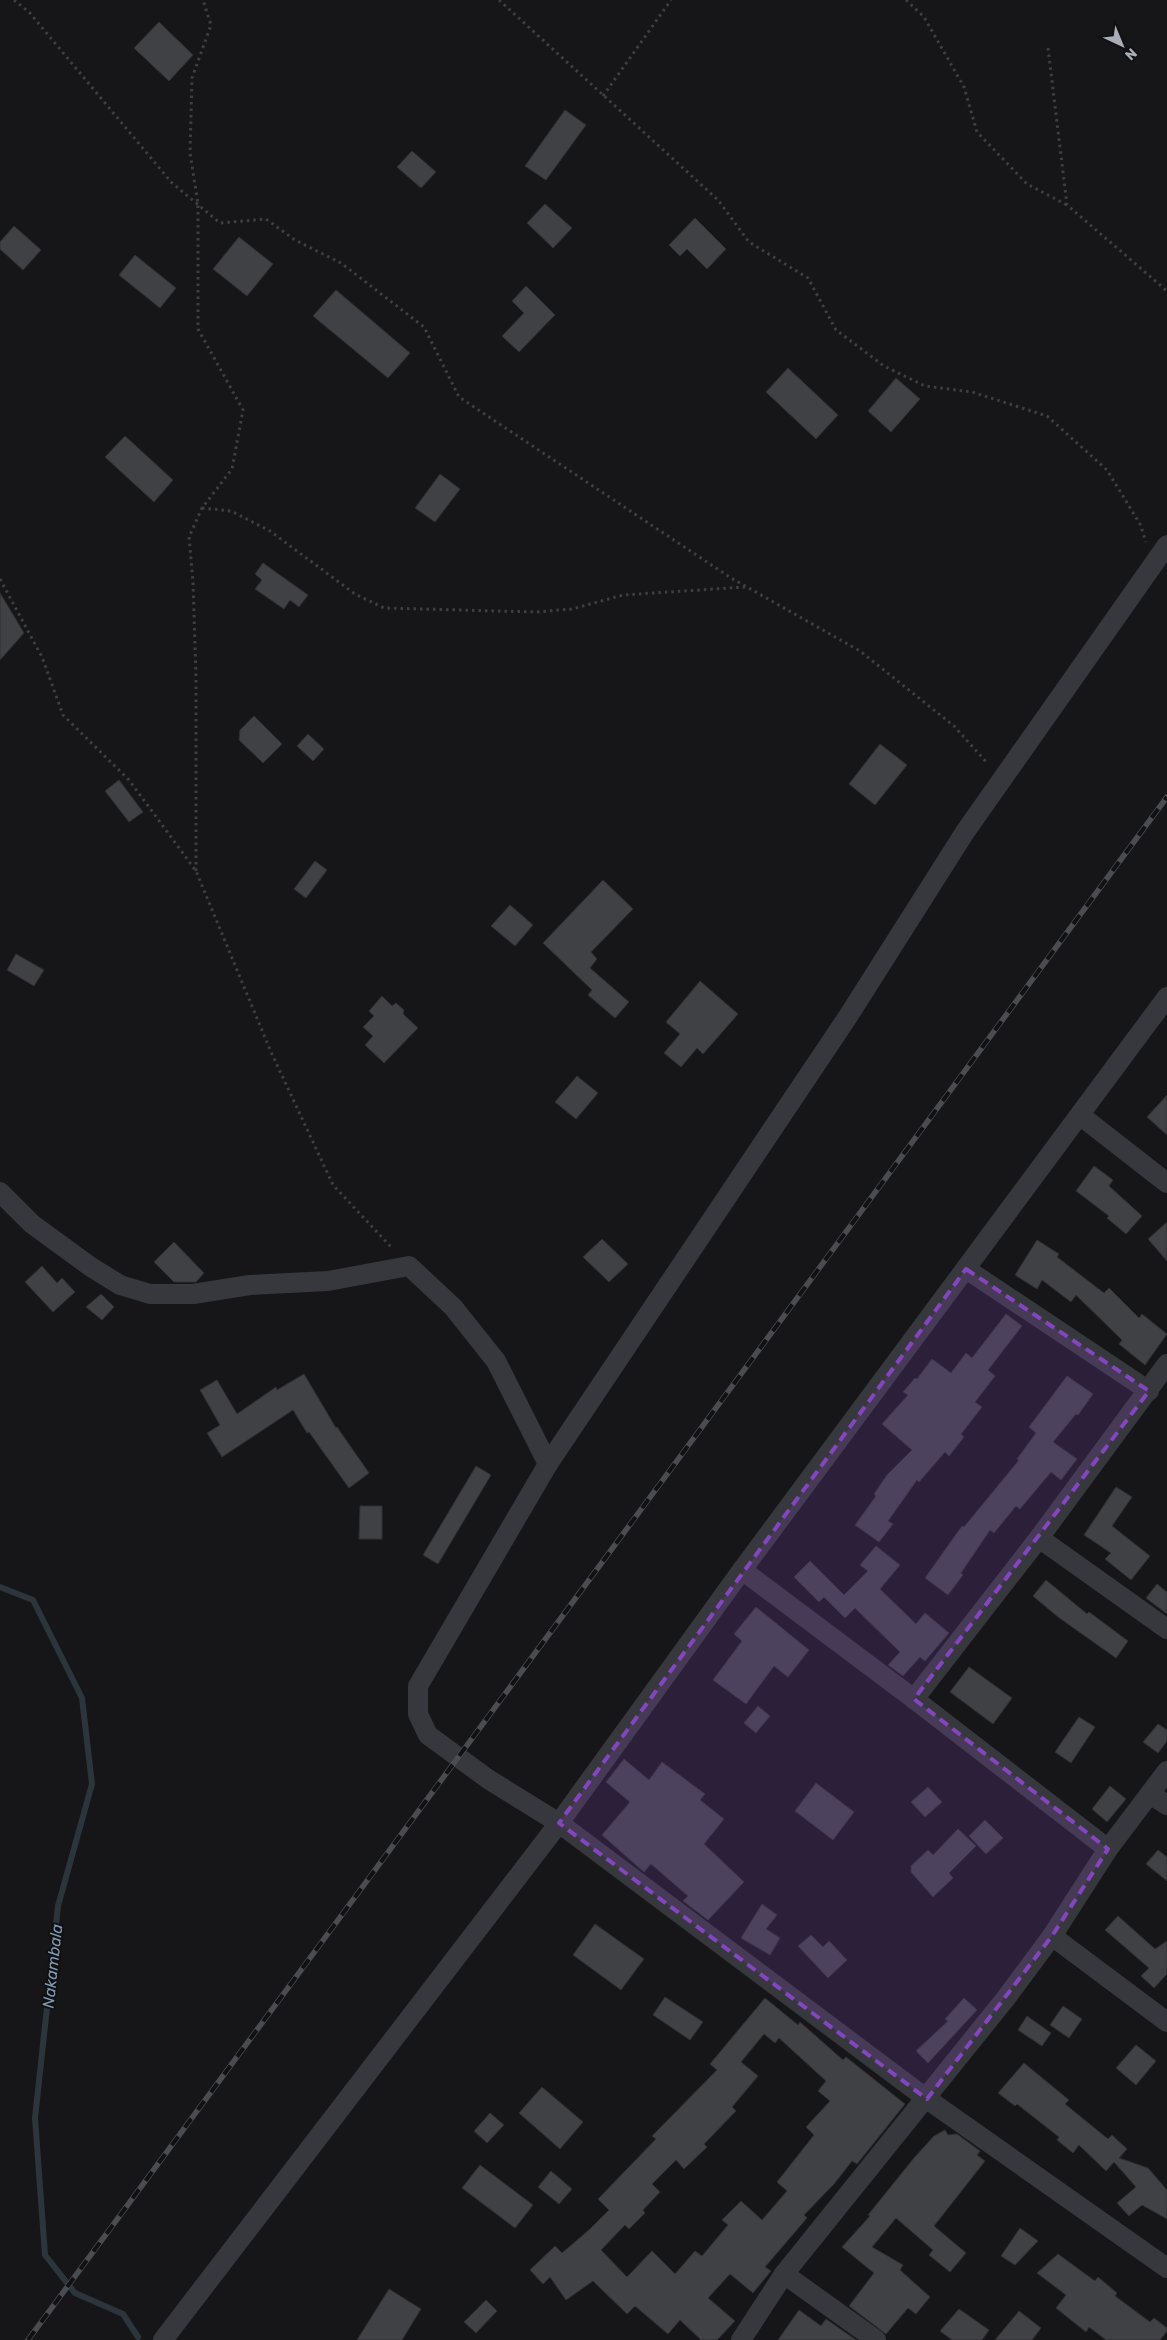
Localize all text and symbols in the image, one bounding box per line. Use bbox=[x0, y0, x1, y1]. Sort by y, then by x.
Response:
north arrow bbox=[1097, 20, 1147, 70]
text: N bbox=[1121, 44, 1140, 64]
water label: Nakambala bbox=[39, 1923, 66, 2009]

